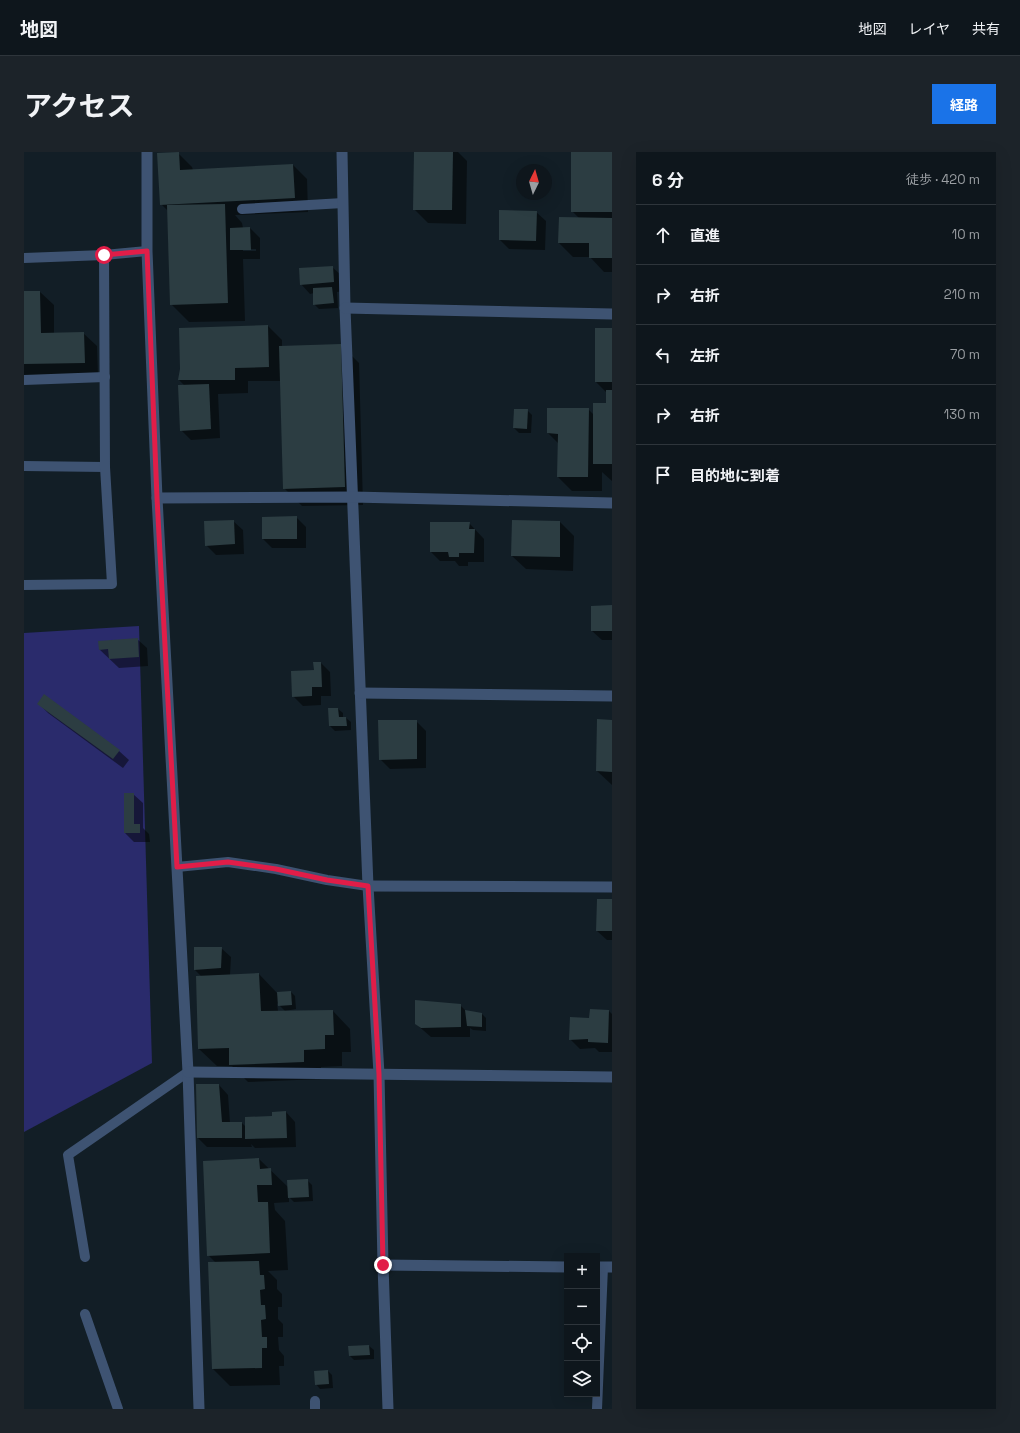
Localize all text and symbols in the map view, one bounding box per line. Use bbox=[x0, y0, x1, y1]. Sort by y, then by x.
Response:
text: 地図 bbox=[20, 17, 58, 42]
text: 地図 bbox=[858, 20, 886, 38]
text: レイヤ bbox=[908, 20, 950, 38]
text: 共有 bbox=[972, 20, 1000, 38]
button: 経路 bbox=[932, 84, 996, 124]
text: アクセス bbox=[24, 88, 135, 124]
north arrow bbox=[516, 164, 552, 200]
text: 6 分 bbox=[652, 169, 684, 191]
text: 徒歩 · 420 m bbox=[906, 171, 980, 188]
icon: ahead bbox=[652, 224, 674, 246]
text: 直進 bbox=[690, 226, 720, 245]
text: 10 m bbox=[952, 226, 980, 243]
route start bbox=[95, 246, 113, 264]
icon: right bbox=[652, 284, 674, 306]
text: 右折 bbox=[690, 286, 720, 305]
text: 210 m bbox=[944, 286, 980, 303]
icon: left bbox=[652, 344, 674, 366]
text: 左折 bbox=[690, 346, 720, 365]
text: 70 m bbox=[950, 346, 980, 363]
icon: right bbox=[652, 404, 674, 426]
text: 右折 bbox=[690, 406, 720, 425]
text: 130 m bbox=[944, 406, 980, 423]
icon: arrive bbox=[652, 464, 674, 486]
text: 目的地に到着 bbox=[690, 466, 780, 485]
map controls bbox=[564, 1253, 600, 1397]
button: + bbox=[564, 1253, 600, 1289]
route end bbox=[374, 1256, 392, 1274]
button: − bbox=[564, 1289, 600, 1325]
button: locate bbox=[564, 1325, 600, 1361]
button: layers bbox=[564, 1361, 600, 1397]

